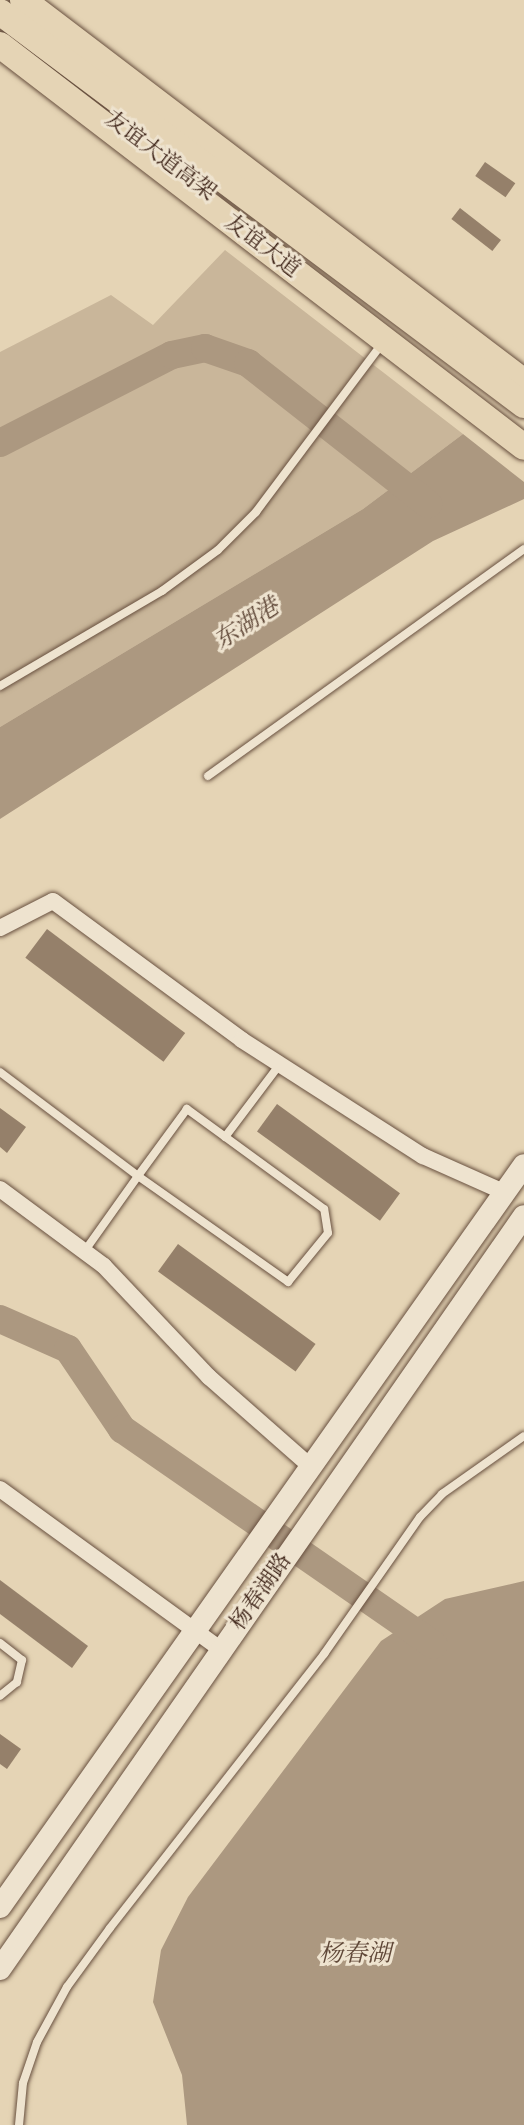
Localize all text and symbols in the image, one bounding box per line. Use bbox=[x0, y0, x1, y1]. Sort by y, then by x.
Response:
street label: 友谊大道高架 bbox=[100, 105, 222, 205]
street label: 友谊大道 bbox=[220, 208, 306, 282]
water label: 东湖港 bbox=[208, 591, 284, 655]
street label: 杨春湖路 bbox=[224, 1547, 296, 1635]
water label: 杨春湖 bbox=[319, 1939, 391, 1967]

